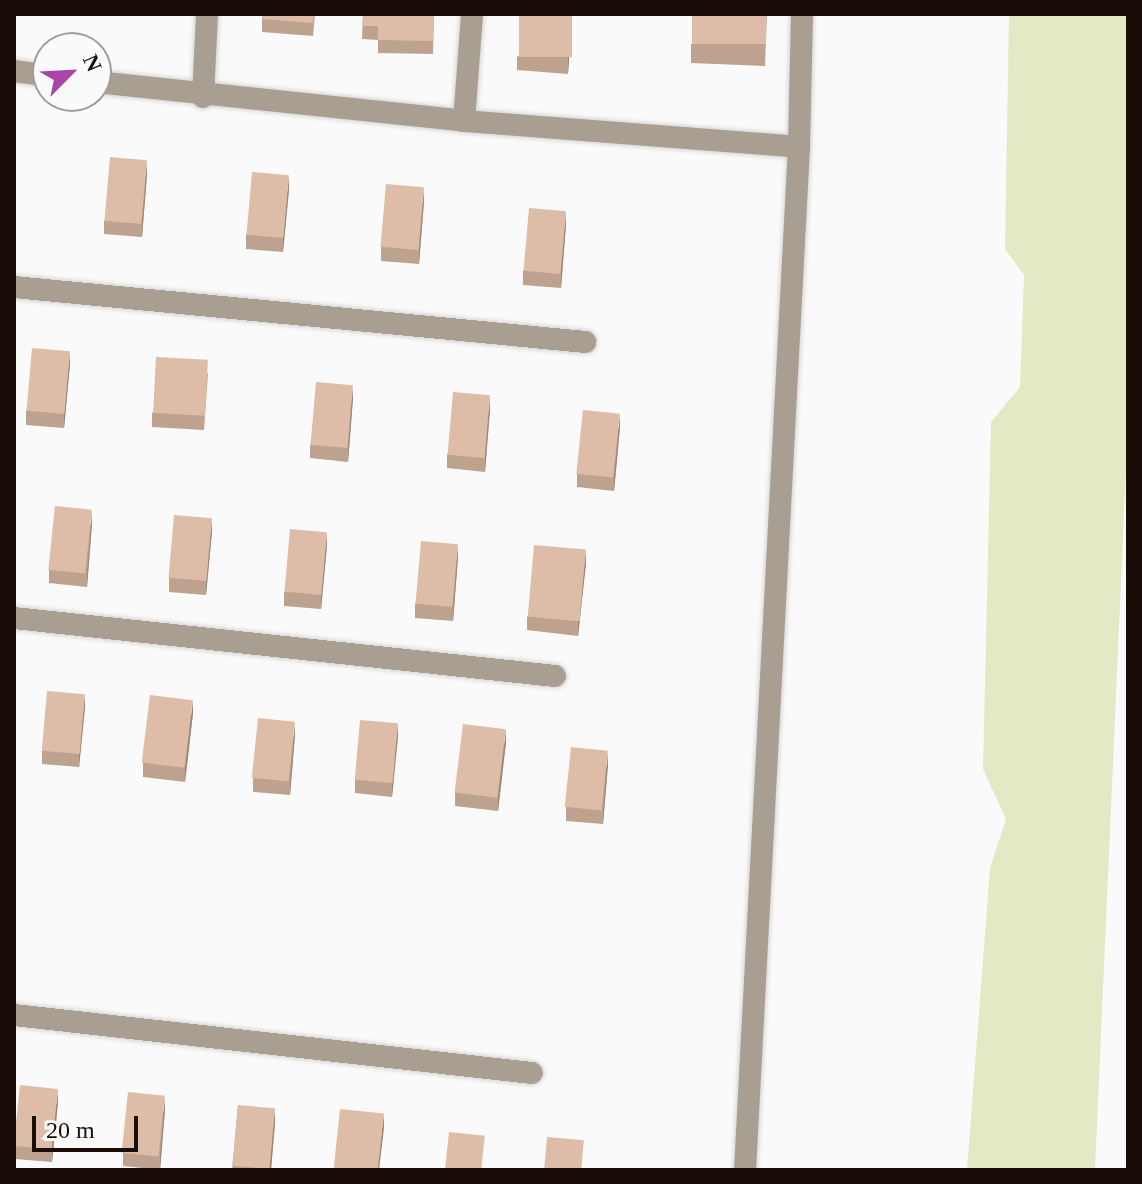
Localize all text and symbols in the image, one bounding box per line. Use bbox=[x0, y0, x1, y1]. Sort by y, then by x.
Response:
north arrow bbox=[32, 32, 112, 112]
text: N bbox=[78, 50, 107, 75]
scale bar bbox=[36, 1100, 142, 1150]
text: 20 m bbox=[46, 1117, 95, 1143]

